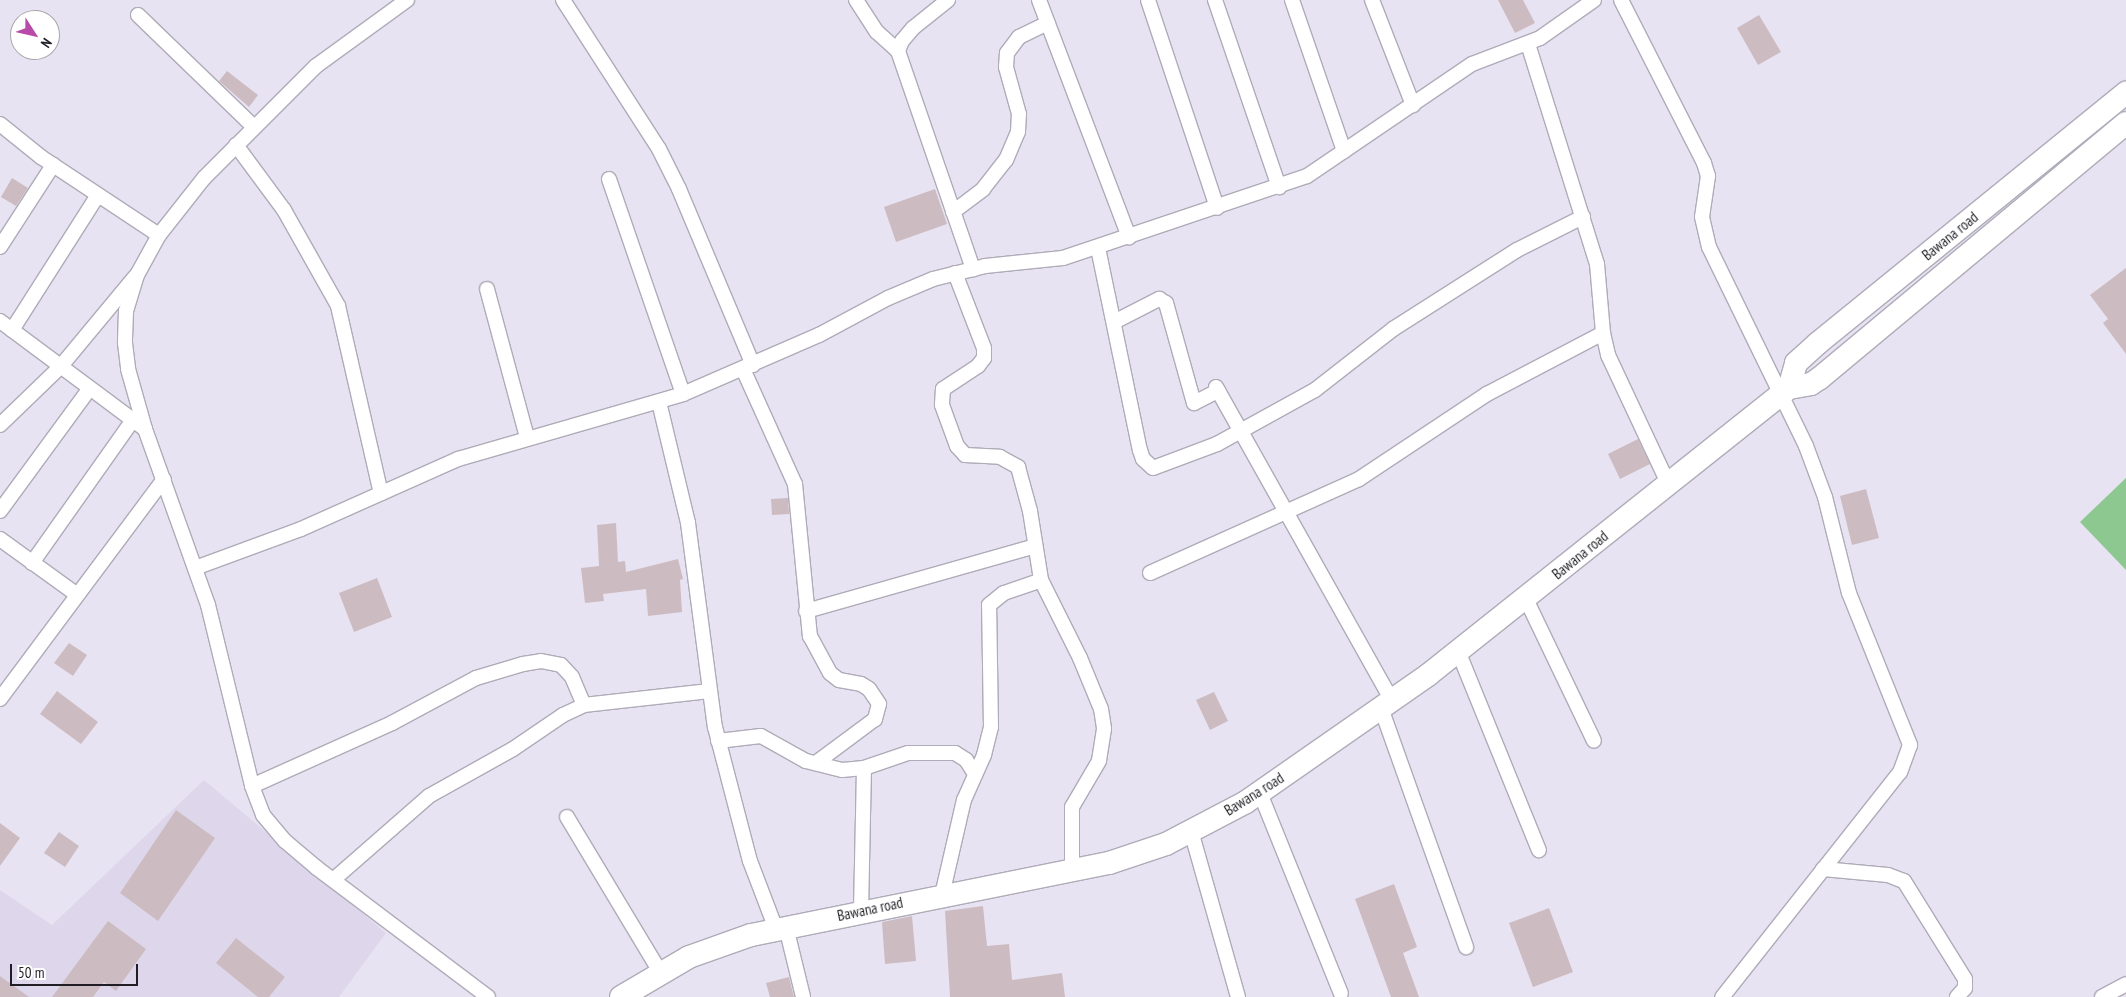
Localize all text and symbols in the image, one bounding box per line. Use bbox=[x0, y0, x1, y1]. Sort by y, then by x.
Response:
north arrow bbox=[10, 10, 60, 60]
text: N bbox=[37, 35, 56, 51]
street label: Bawana road bbox=[1918, 208, 1982, 264]
street label: Bawana road bbox=[1548, 527, 1612, 583]
street label: Bawana road bbox=[1221, 769, 1287, 819]
street label: Bawana road bbox=[835, 893, 905, 925]
scale bar bbox=[12, 954, 140, 986]
text: 50 m bbox=[18, 963, 44, 982]

